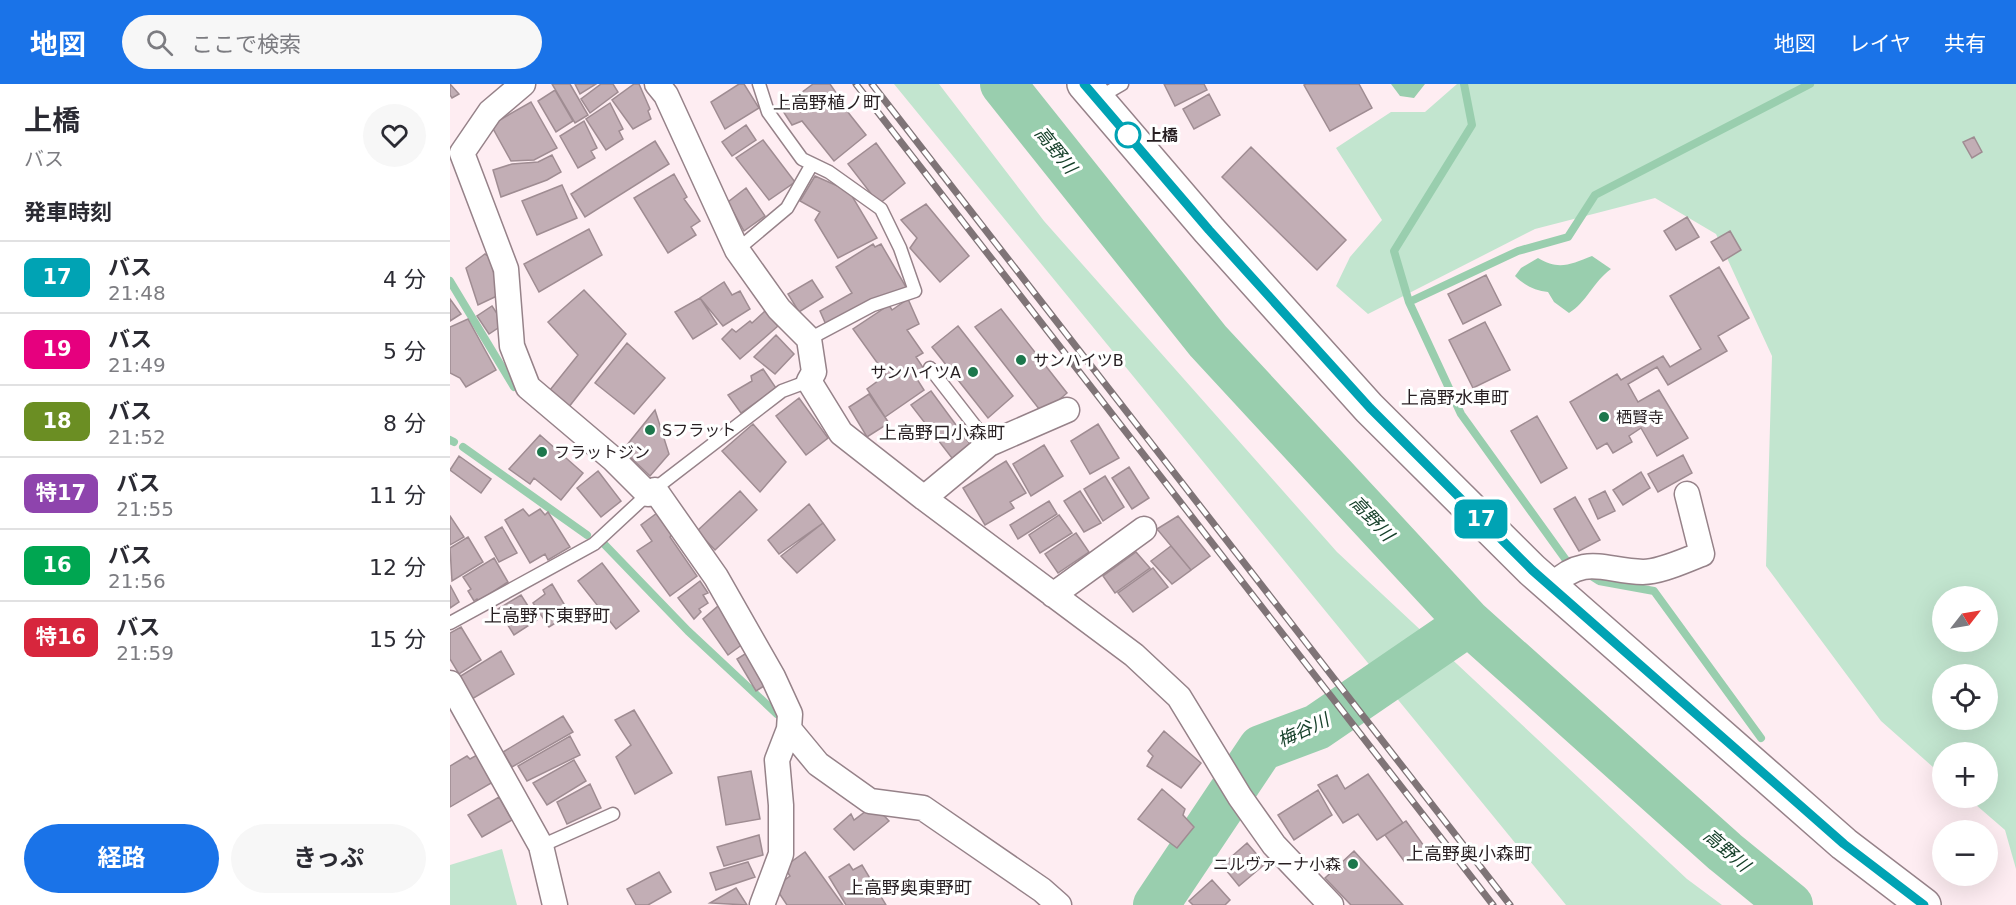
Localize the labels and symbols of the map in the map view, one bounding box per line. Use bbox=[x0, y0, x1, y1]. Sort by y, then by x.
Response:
district label: 上高野植ノ町 bbox=[773, 92, 881, 113]
water label: 高野川 bbox=[1031, 122, 1082, 179]
marker: 上橋 bbox=[1115, 122, 1141, 148]
place label: 上橋 bbox=[1146, 126, 1178, 145]
place label: サンハイツB bbox=[1033, 351, 1124, 370]
marker: サンハイツB bbox=[1014, 353, 1028, 367]
place label: サンハイツA bbox=[870, 363, 961, 382]
marker: サンハイツA bbox=[966, 365, 980, 379]
district label: 上高野水車町 bbox=[1401, 387, 1509, 408]
place label: 栖賢寺 bbox=[1616, 408, 1664, 427]
marker: 栖賢寺 bbox=[1597, 410, 1611, 424]
place label: Sフラット bbox=[662, 421, 736, 440]
district label: 上高野口小森町 bbox=[879, 422, 1005, 443]
marker: Sフラット bbox=[643, 423, 657, 437]
place label: フラットジン bbox=[554, 443, 650, 462]
marker: フラットジン bbox=[535, 445, 549, 459]
water label: 高野川 bbox=[1346, 491, 1399, 546]
line badge: 17 bbox=[1454, 500, 1508, 538]
north arrow bbox=[1932, 586, 1998, 652]
district label: 上高野下東野町 bbox=[484, 605, 610, 626]
water label: 梅谷川 bbox=[1274, 708, 1334, 751]
water label: 高野川 bbox=[1700, 824, 1756, 877]
district label: 上高野奥小森町 bbox=[1406, 843, 1532, 864]
place label: ニルヴァーナ小森 bbox=[1213, 855, 1341, 874]
marker: ニルヴァーナ小森 bbox=[1346, 857, 1360, 871]
district label: 上高野奥東野町 bbox=[846, 877, 972, 898]

